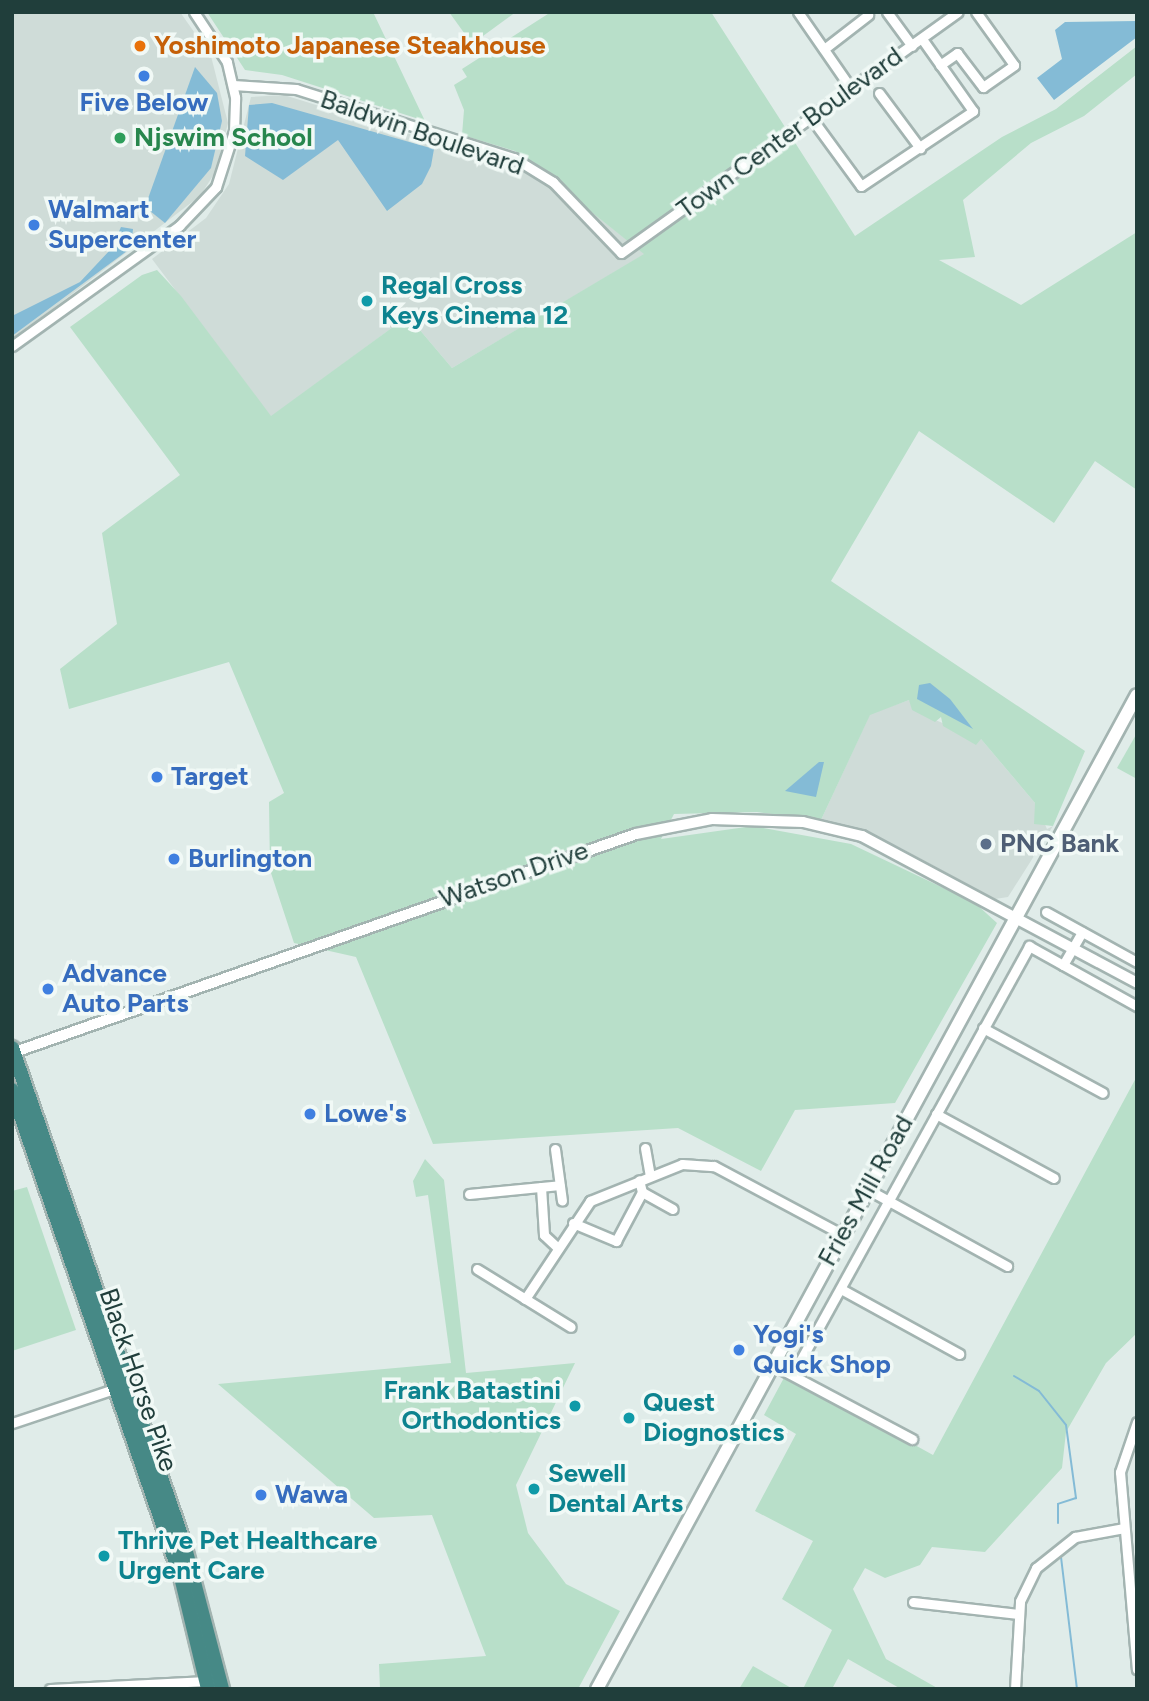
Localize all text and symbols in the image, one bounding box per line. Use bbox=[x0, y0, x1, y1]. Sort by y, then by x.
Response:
place label: Yoshimoto Japanese Steakhouse bbox=[154, 30, 546, 62]
marker: Yoshimoto Japanese Steakhouse bbox=[132, 38, 148, 54]
street label: Town Center Boulevard bbox=[671, 41, 909, 225]
marker: Five Below bbox=[136, 68, 152, 84]
street label: Baldwin Boulevard bbox=[316, 84, 528, 182]
place label: Five Below bbox=[80, 87, 208, 119]
place label: Njswim School bbox=[134, 122, 313, 154]
marker: Njswim School bbox=[112, 130, 128, 146]
place label: Walmart Supercenter bbox=[48, 194, 196, 256]
marker: Walmart Supercenter bbox=[26, 217, 42, 233]
place label: Regal Cross Keys Cinema 12 bbox=[381, 270, 568, 332]
marker: Regal Cross Keys Cinema 12 bbox=[359, 293, 375, 309]
place label: Target bbox=[171, 761, 249, 793]
marker: Target bbox=[149, 769, 165, 785]
place label: PNC Bank bbox=[1000, 828, 1119, 860]
street label: Watson Drive bbox=[436, 835, 592, 915]
marker: PNC Bank bbox=[978, 836, 994, 852]
place label: Burlington bbox=[188, 843, 312, 875]
marker: Burlington bbox=[166, 851, 182, 867]
place label: Advance Auto Parts bbox=[62, 958, 189, 1020]
marker: Advance Auto Parts bbox=[40, 981, 56, 997]
place label: Lowe's bbox=[324, 1098, 407, 1130]
marker: Lowe's bbox=[302, 1106, 318, 1122]
street label: Fries Mill Road bbox=[812, 1110, 920, 1272]
street label: Black Horse Pike bbox=[92, 1284, 184, 1476]
place label: Yogi's Quick Shop bbox=[753, 1319, 891, 1380]
marker: Yogi's Quick Shop bbox=[731, 1342, 747, 1358]
place label: Frank Batastini Orthodontics bbox=[383, 1375, 561, 1436]
place label: Quest Diognostics bbox=[643, 1387, 784, 1448]
marker: Frank Batastini Orthodontics bbox=[567, 1398, 583, 1414]
marker: Quest Diognostics bbox=[621, 1410, 637, 1426]
place label: Sewell Dental Arts bbox=[548, 1458, 683, 1520]
place label: Wawa bbox=[275, 1479, 348, 1511]
marker: Sewell Dental Arts bbox=[526, 1481, 542, 1497]
marker: Wawa bbox=[253, 1487, 269, 1503]
place label: Thrive Pet Healthcare Urgent Care bbox=[118, 1525, 378, 1586]
marker: Thrive Pet Healthcare Urgent Care bbox=[96, 1548, 112, 1564]

